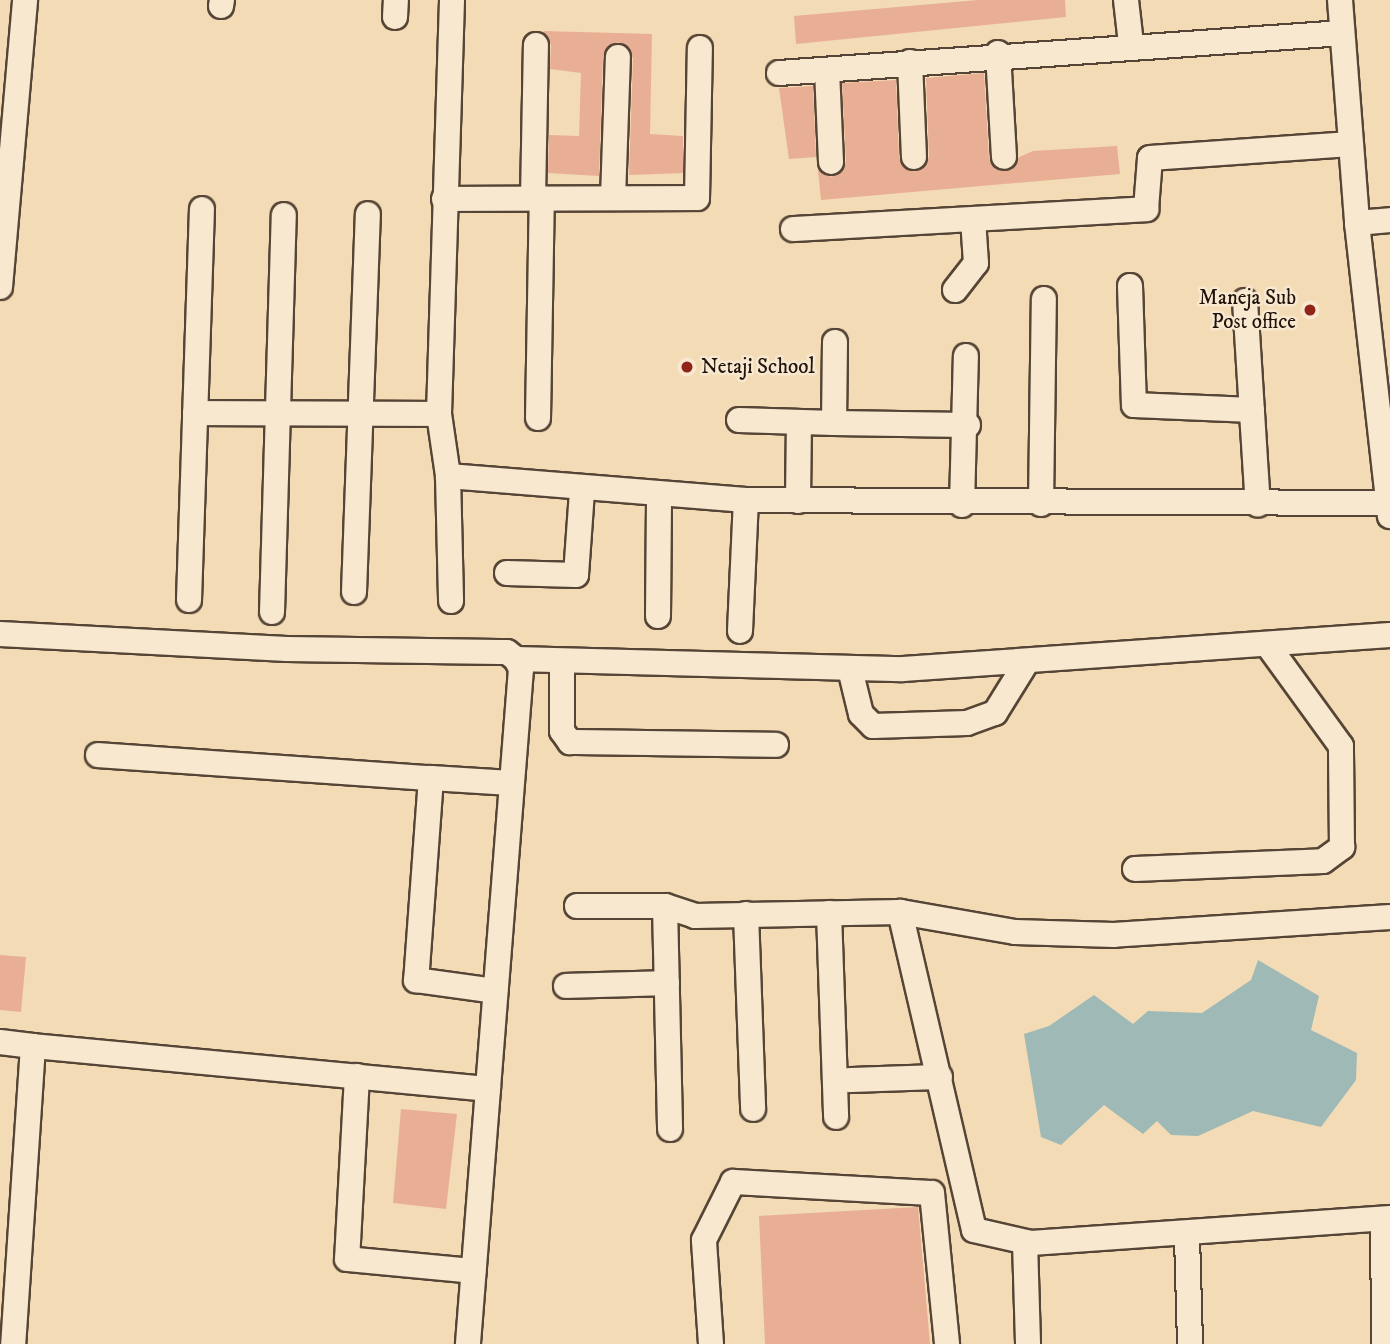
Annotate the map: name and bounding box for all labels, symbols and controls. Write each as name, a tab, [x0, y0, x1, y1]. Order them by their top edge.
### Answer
place label: Maneja Sub Post office	[1199, 285, 1296, 335]
marker: Maneja Sub Post office	[1302, 302, 1318, 318]
place label: Netaji School	[701, 354, 815, 380]
marker: Netaji School	[679, 359, 695, 375]

